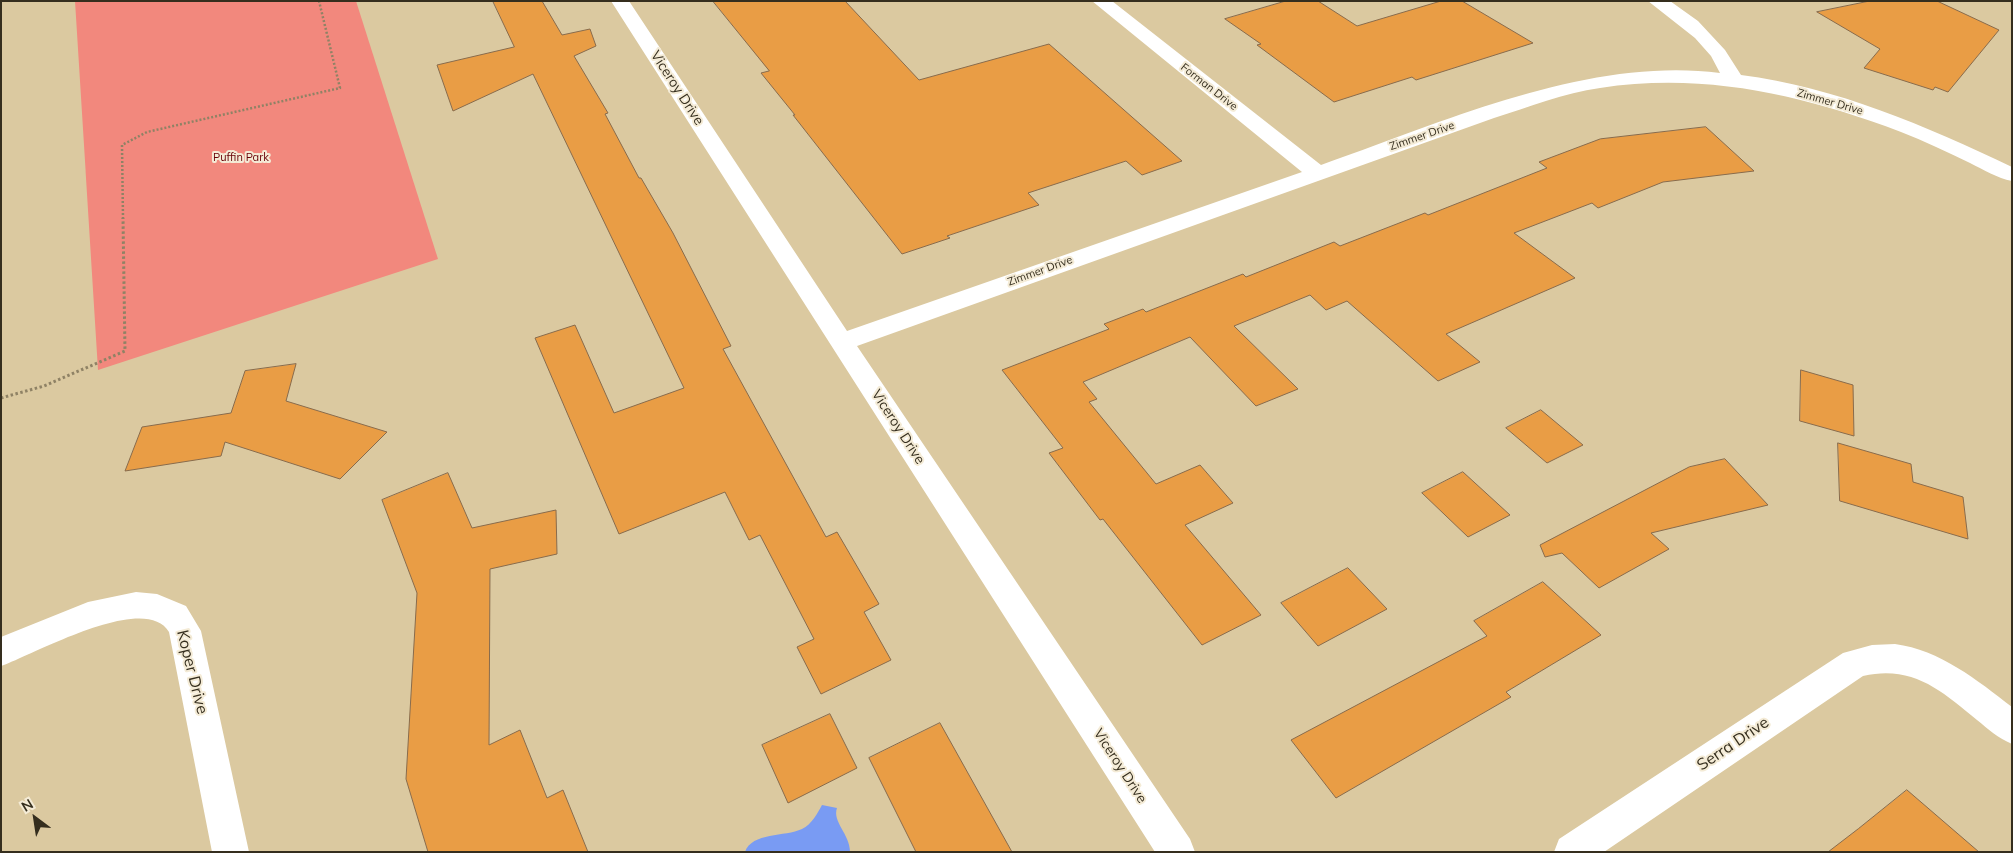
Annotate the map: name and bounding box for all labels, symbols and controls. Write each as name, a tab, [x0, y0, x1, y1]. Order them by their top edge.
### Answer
street label: Viceroy Drive	[647, 48, 707, 128]
street label: Forman Drive	[1178, 61, 1240, 113]
street label: Zimmer Drive	[1796, 86, 1864, 118]
street label: Zimmer Drive	[1388, 119, 1456, 153]
park label: Puffin Park	[213, 151, 269, 165]
street label: Zimmer Drive	[1006, 253, 1074, 289]
street label: Viceroy Drive	[868, 387, 928, 467]
street label: Koper Drive	[172, 628, 212, 716]
street label: Serra Drive	[1693, 713, 1773, 775]
street label: Viceroy Drive	[1090, 726, 1150, 806]
north arrow	[10, 793, 60, 843]
text: N	[18, 795, 36, 816]

